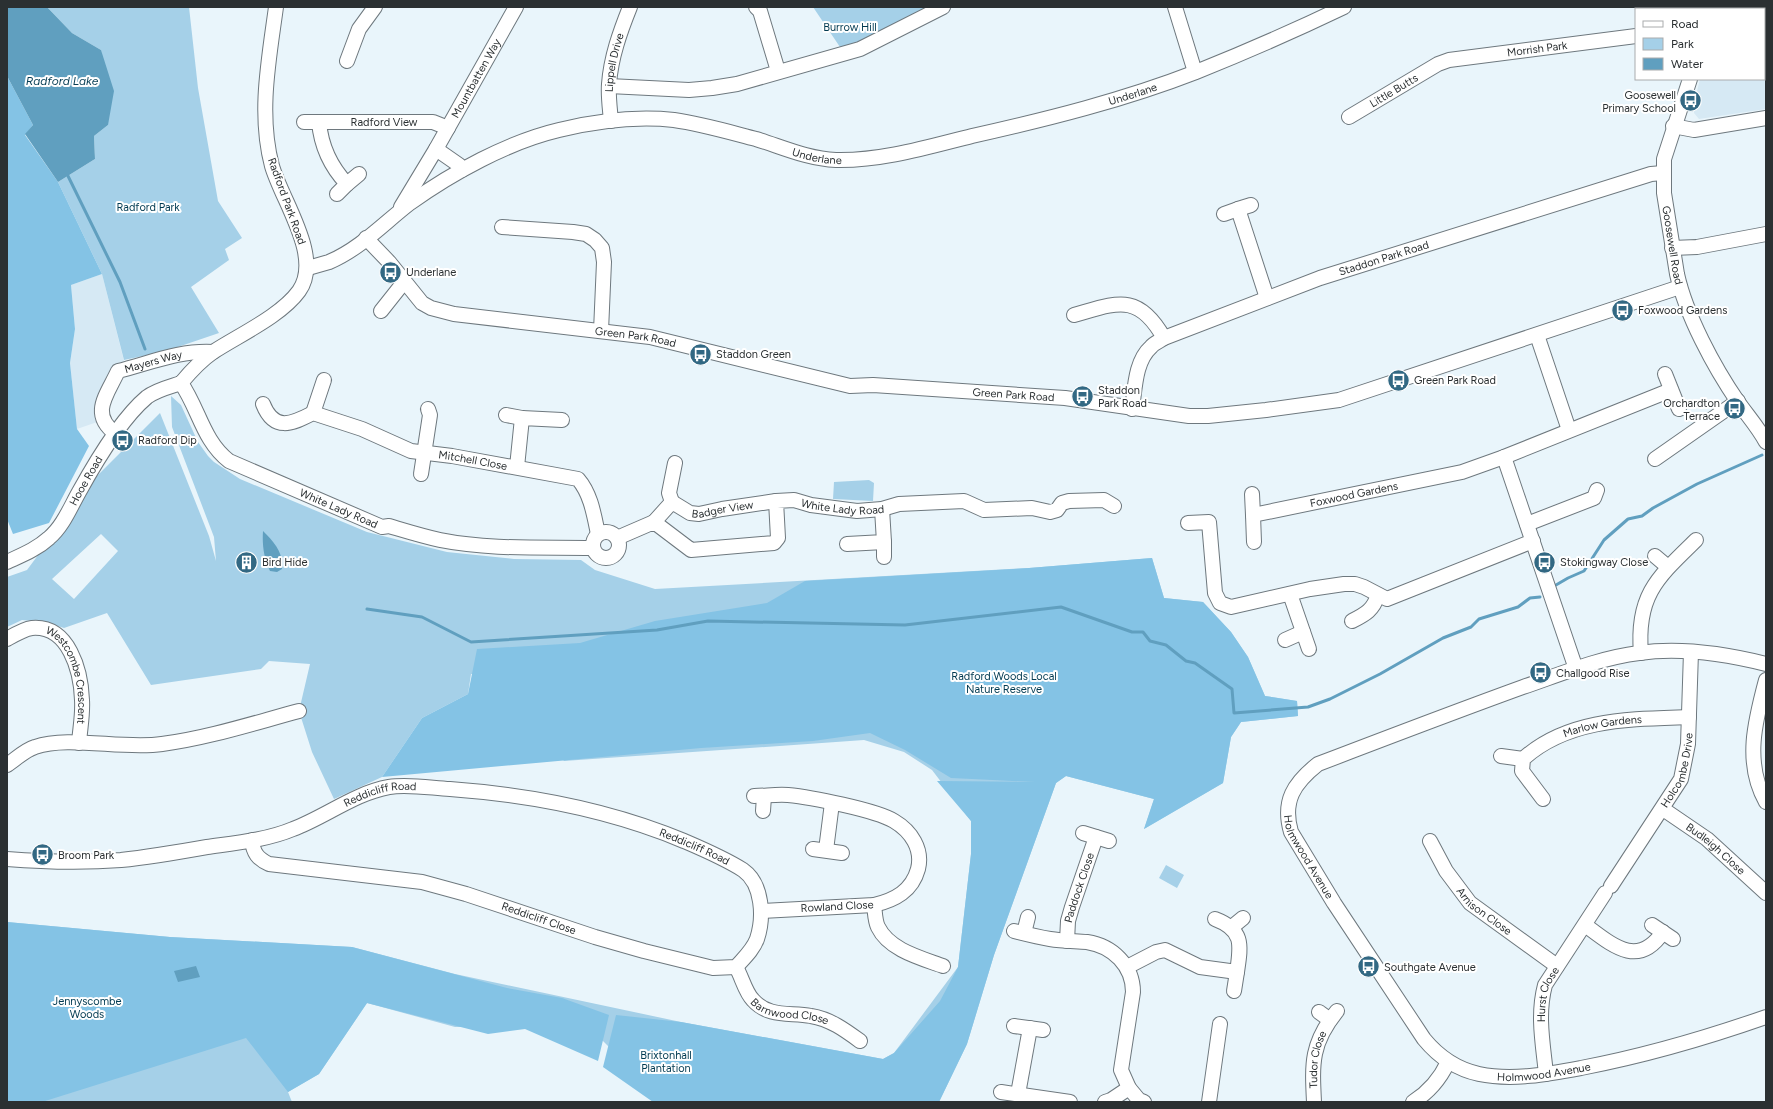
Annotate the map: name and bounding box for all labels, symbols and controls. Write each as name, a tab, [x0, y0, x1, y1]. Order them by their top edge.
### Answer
legend	[1635, 8, 1765, 80]
text: Road	[1671, 17, 1699, 31]
park label: Burrow Hill	[823, 21, 877, 34]
street label: Lippell Drive	[603, 31, 627, 92]
street label: Mountbatten Way	[449, 36, 504, 120]
text: Park	[1671, 37, 1694, 51]
street label: Morrish Park	[1506, 39, 1569, 60]
text: Water	[1671, 57, 1703, 71]
street label: Little Butts	[1367, 71, 1421, 110]
water label: Radford Lake	[26, 74, 99, 88]
street label: Underlane	[1107, 81, 1159, 108]
bus stop icon: Goosewell Primary School	[1678, 88, 1704, 114]
place label: Goosewell Primary School	[1602, 89, 1676, 115]
street label: Radford View	[351, 116, 418, 129]
street label: Underlane	[790, 146, 842, 167]
street label: Radford Park Road	[265, 156, 308, 246]
park label: Radford Park	[116, 201, 180, 214]
street label: Goosewell Road	[1659, 205, 1685, 286]
street label: Staddon Park Road	[1337, 238, 1430, 279]
bus stop icon: Underlane	[377, 259, 403, 285]
place label: Underlane	[406, 266, 456, 279]
bus stop icon: Foxwood Gardens	[1610, 297, 1636, 323]
place label: Foxwood Gardens	[1638, 304, 1727, 317]
street label: Green Park Road	[594, 325, 677, 350]
bus stop icon: Staddon Green	[688, 341, 714, 367]
street label: Mayers Way	[123, 348, 184, 376]
place label: Staddon Green	[716, 348, 791, 361]
bus stop icon: Green Park Road	[1385, 367, 1411, 393]
place label: Green Park Road	[1414, 374, 1496, 387]
bus stop icon: Staddon Park Road	[1070, 383, 1096, 409]
place label: Staddon Park Road	[1098, 384, 1147, 410]
street label: Green Park Road	[972, 386, 1055, 404]
bus stop icon: Orchardton Terrace	[1722, 396, 1748, 422]
place label: Orchardton Terrace	[1663, 397, 1720, 423]
bus stop icon: Radford Dip	[109, 427, 135, 453]
place label: Radford Dip	[138, 434, 197, 447]
street label: Mitchell Close	[438, 448, 508, 473]
street label: Hooe Road	[67, 454, 105, 508]
street label: Foxwood Gardens	[1309, 479, 1399, 510]
street label: White Lady Road	[298, 486, 380, 531]
street label: White Lady Road	[799, 496, 885, 518]
street label: Badger View	[691, 498, 755, 521]
building icon: Bird Hide	[234, 549, 260, 575]
bus stop icon: Stokingway Close	[1532, 549, 1558, 575]
place label: Bird Hide	[262, 556, 307, 569]
place label: Stokingway Close	[1560, 556, 1648, 569]
street label: Westcombe Crescent	[44, 624, 88, 725]
bus stop icon: Challgood Rise	[1527, 660, 1553, 686]
place label: Challgood Rise	[1556, 667, 1629, 680]
park label: Radford Woods Local Nature Reserve	[951, 670, 1057, 696]
street label: Marlow Gardens	[1561, 713, 1642, 740]
street label: Holcombe Drive	[1658, 733, 1695, 810]
street label: Reddicliff Road	[341, 780, 417, 810]
street label: Holmwood Avenue	[1281, 814, 1336, 901]
street label: Budleigh Close	[1683, 821, 1748, 878]
street label: Reddicliff Road	[657, 826, 732, 868]
bus stop icon: Broom Park	[30, 842, 56, 868]
place label: Broom Park	[58, 849, 115, 862]
street label: Paddock Close	[1062, 851, 1097, 924]
street label: Arnison Close	[1454, 885, 1514, 938]
street label: Rowland Close	[800, 898, 874, 915]
street label: Reddicliff Close	[500, 900, 578, 937]
bus stop icon: Southgate Avenue	[1355, 954, 1381, 980]
place label: Southgate Avenue	[1384, 961, 1476, 974]
street label: Hurst Close	[1535, 965, 1562, 1022]
park label: Jennyscombe Woods	[53, 995, 121, 1021]
street label: Barnwood Close	[748, 996, 831, 1028]
street label: Tudor Close	[1307, 1029, 1329, 1089]
park label: Brixtonhall Plantation	[640, 1049, 692, 1075]
street label: Holmwood Avenue	[1497, 1060, 1592, 1084]

